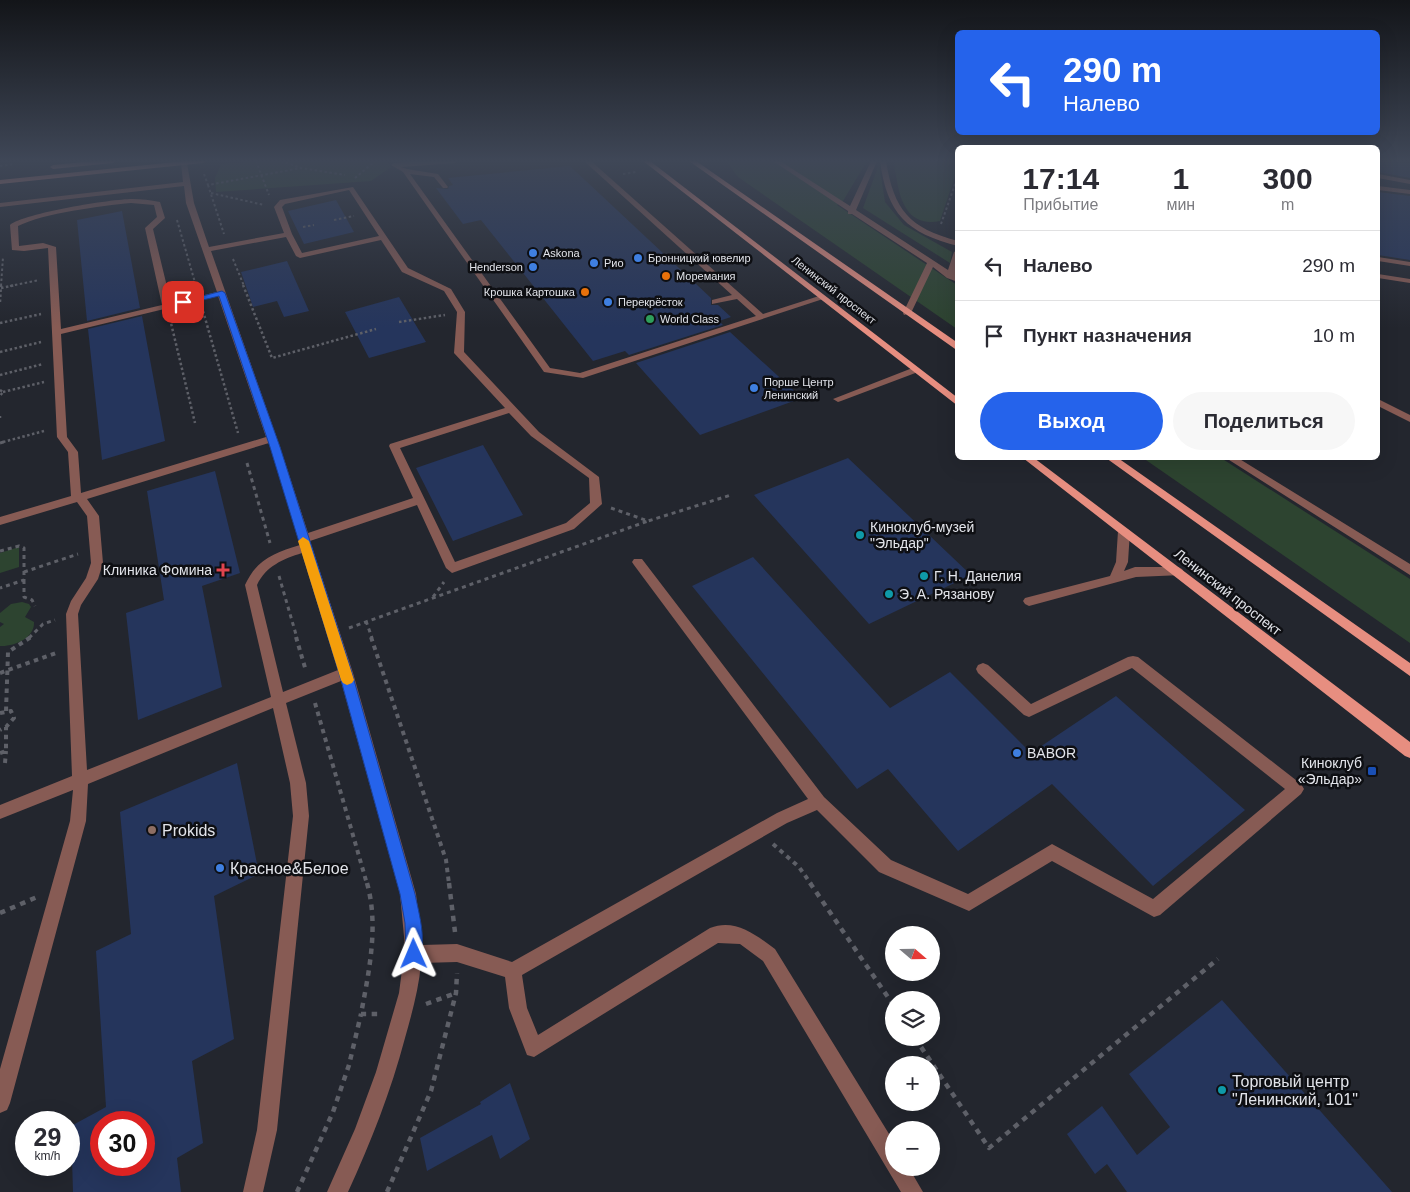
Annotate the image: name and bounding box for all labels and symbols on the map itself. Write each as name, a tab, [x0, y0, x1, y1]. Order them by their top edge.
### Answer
marker: Askona	[527, 247, 539, 259]
place label: Askona	[543, 247, 581, 259]
marker: Бронницкий ювелир	[632, 252, 644, 264]
place label: Бронницкий ювелир	[648, 252, 751, 264]
street label: Ленинский проспект	[790, 254, 878, 326]
marker: Рио	[588, 257, 600, 269]
place label: Рио	[604, 257, 624, 269]
place label: Henderson	[469, 261, 523, 273]
marker: Henderson	[527, 261, 539, 273]
marker: Моремания	[660, 270, 672, 282]
place label: Моремания	[676, 270, 736, 282]
pin	[162, 281, 204, 323]
place label: Крошка Картошка	[484, 286, 576, 298]
marker: Крошка Картошка	[579, 286, 591, 298]
marker: Перекрёсток	[602, 296, 614, 308]
place label: Перекрёсток	[618, 296, 683, 308]
marker: World Class	[644, 313, 656, 325]
place label: World Class	[660, 313, 720, 325]
place label: Порше Центр Ленинский	[764, 376, 834, 401]
marker: Порше Центр Ленинский	[748, 382, 760, 394]
place label: Киноклуб-музей "Эльдар"	[870, 519, 974, 551]
marker: Киноклуб-музей "Эльдар"	[854, 529, 866, 541]
street label: Ленинский проспект	[1171, 545, 1285, 639]
place label: Клиника Фомина	[103, 562, 212, 578]
marker: Клиника Фомина	[216, 563, 230, 577]
place label: Г. Н. Данелия	[934, 568, 1021, 584]
marker: Г. Н. Данелия	[918, 570, 930, 582]
place label: Э. А. Рязанову	[899, 586, 994, 602]
marker: Э. А. Рязанову	[883, 588, 895, 600]
place label: BABOR	[1027, 745, 1076, 761]
marker: BABOR	[1011, 747, 1023, 759]
place label: Киноклуб «Эльдар»	[1298, 755, 1362, 787]
marker: Киноклуб «Эльдар»	[1366, 765, 1378, 777]
place label: Prokids	[162, 822, 215, 839]
marker: Prokids	[146, 824, 158, 836]
place label: Красное&Белое	[230, 860, 349, 877]
marker: Красное&Белое	[214, 862, 226, 874]
north arrow	[885, 926, 940, 981]
position arrow	[387, 927, 439, 979]
place label: Торговый центр "Ленинский, 101"	[1232, 1073, 1358, 1108]
marker: Торговый центр "Ленинский, 101"	[1216, 1084, 1228, 1096]
speed limit sign: 30	[90, 1111, 155, 1176]

